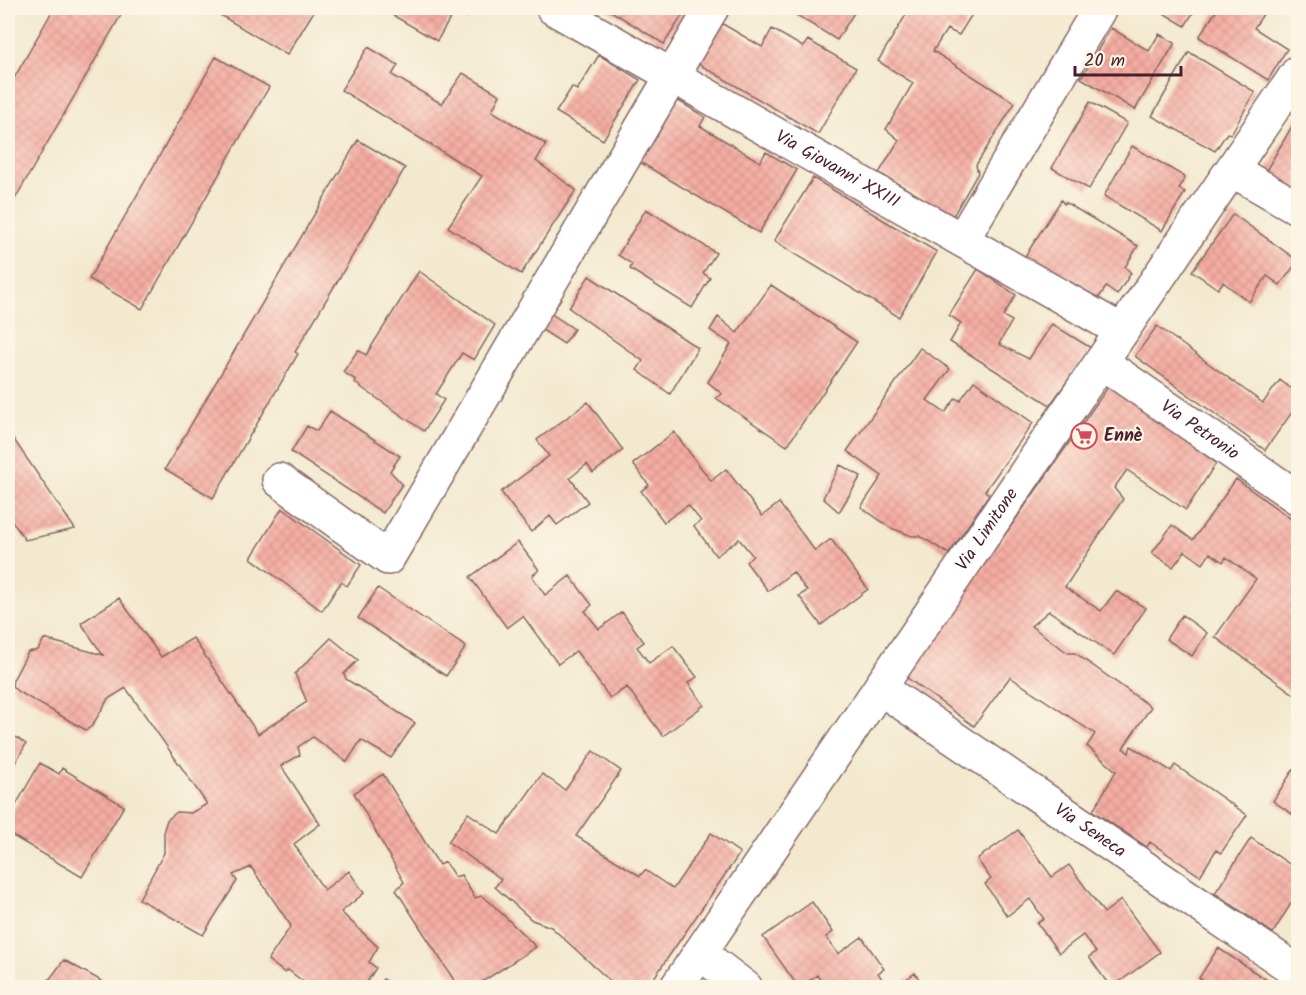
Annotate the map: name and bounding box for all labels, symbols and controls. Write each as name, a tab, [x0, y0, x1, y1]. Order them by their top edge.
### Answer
scale bar	[1075, 39, 1182, 77]
text: 20 m	[1084, 47, 1125, 76]
street label: Via Giovanni XXIII	[770, 122, 905, 216]
street label: Via Petronio	[1154, 393, 1245, 468]
supermarket icon: Ennè	[1069, 421, 1099, 451]
place label: Ennè	[1104, 422, 1143, 451]
street label: Via Limitone	[948, 482, 1026, 577]
street label: Via Seneca	[1048, 796, 1132, 866]

